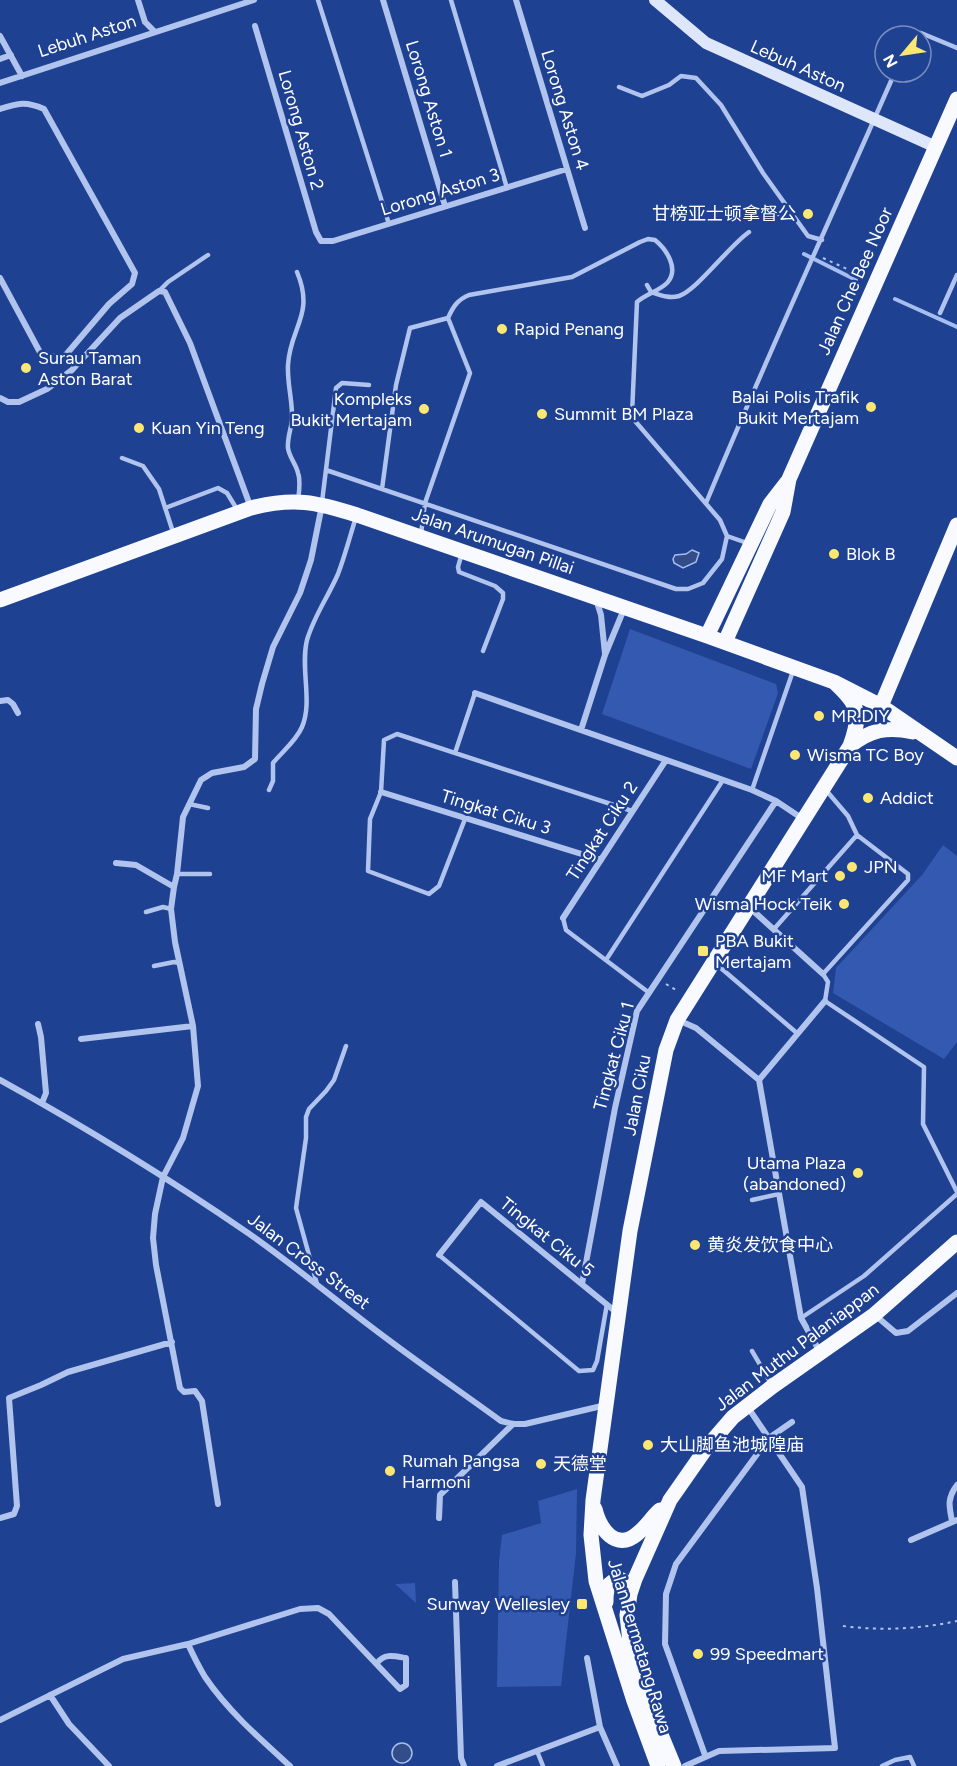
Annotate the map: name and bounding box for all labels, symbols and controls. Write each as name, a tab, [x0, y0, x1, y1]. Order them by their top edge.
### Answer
street label: Lebuh Aston	[35, 10, 139, 62]
north arrow	[873, 24, 933, 84]
street label: Lebuh Aston	[747, 35, 849, 97]
street label: Lorong Aston 1	[401, 38, 457, 160]
street label: Lorong Aston 4	[536, 47, 594, 173]
text: N	[879, 51, 902, 71]
street label: Lorong Aston 2	[273, 68, 329, 192]
street label: Lorong Aston 3	[378, 163, 502, 221]
place label: 甘榜亚士顿拿督公	[652, 203, 796, 225]
street label: Jalan Che Bee Noor	[813, 204, 897, 358]
marker: 甘榜亚士顿拿督公	[801, 207, 815, 221]
place label: Rapid Penang	[514, 318, 624, 340]
marker: Rapid Penang	[495, 322, 509, 336]
place label: Surau Taman Aston Barat	[38, 347, 141, 390]
marker: Surau Taman Aston Barat	[19, 361, 33, 375]
place label: Balai Polis Trafik Bukit Mertajam	[732, 386, 859, 429]
place label: Kompleks Bukit Mertajam	[290, 388, 412, 431]
marker: Balai Polis Trafik Bukit Mertajam	[864, 400, 878, 414]
marker: Kompleks Bukit Mertajam	[417, 402, 431, 416]
place label: Summit BM Plaza	[554, 403, 693, 425]
marker: Summit BM Plaza	[535, 407, 549, 421]
place label: Kuan Yin Teng	[151, 417, 264, 439]
marker: Kuan Yin Teng	[132, 421, 146, 435]
street label: Jalan Arumugan Pillai	[409, 503, 577, 579]
place label: Blok B	[846, 543, 896, 565]
marker: Blok B	[827, 547, 841, 561]
place label: MR.DIY	[831, 705, 890, 727]
marker: MR.DIY	[812, 709, 826, 723]
place label: Wisma TC Boy	[807, 744, 924, 766]
marker: Wisma TC Boy	[788, 748, 802, 762]
street label: Tingkat Ciku 2	[562, 777, 642, 885]
street label: Tingkat Ciku 3	[438, 785, 554, 839]
place label: Addict	[880, 787, 934, 809]
marker: Addict	[861, 791, 875, 805]
place label: JPN	[864, 856, 898, 878]
marker: JPN	[845, 860, 859, 874]
place label: MF Mart	[761, 865, 828, 887]
marker: MF Mart	[833, 869, 847, 883]
place label: Wisma Hock Teik	[695, 893, 832, 915]
marker: Wisma Hock Teik	[837, 897, 851, 911]
place label: PBA Bukit Mertajam	[715, 930, 794, 973]
marker: PBA Bukit Mertajam	[696, 944, 710, 958]
street label: Tingkat Ciku 1	[589, 999, 639, 1113]
street label: Jalan Ciku	[618, 1053, 656, 1137]
place label: Utama Plaza (abandoned)	[743, 1152, 846, 1195]
marker: Utama Plaza (abandoned)	[851, 1166, 865, 1180]
street label: Tingkat Ciku 5	[496, 1192, 598, 1282]
street label: Jalan Cross Street	[244, 1208, 375, 1314]
place label: 黄炎发饮食中心	[707, 1234, 833, 1256]
marker: 黄炎发饮食中心	[688, 1238, 702, 1252]
street label: Jalan Muthu Palaniappan	[711, 1278, 883, 1416]
place label: 大山脚鱼池城隍庙	[660, 1434, 804, 1456]
marker: 大山脚鱼池城隍庙	[641, 1438, 655, 1452]
place label: Rumah Pangsa Harmoni	[402, 1450, 520, 1493]
place label: 天德堂	[553, 1453, 607, 1475]
marker: 天德堂	[534, 1457, 548, 1471]
marker: Rumah Pangsa Harmoni	[383, 1464, 397, 1478]
street label: Jalan Permatang Rawa	[603, 1556, 677, 1736]
place label: Sunway Wellesley	[427, 1593, 571, 1615]
marker: Sunway Wellesley	[575, 1597, 589, 1611]
place label: 99 Speedmart	[710, 1643, 824, 1665]
marker: 99 Speedmart	[691, 1647, 705, 1661]

